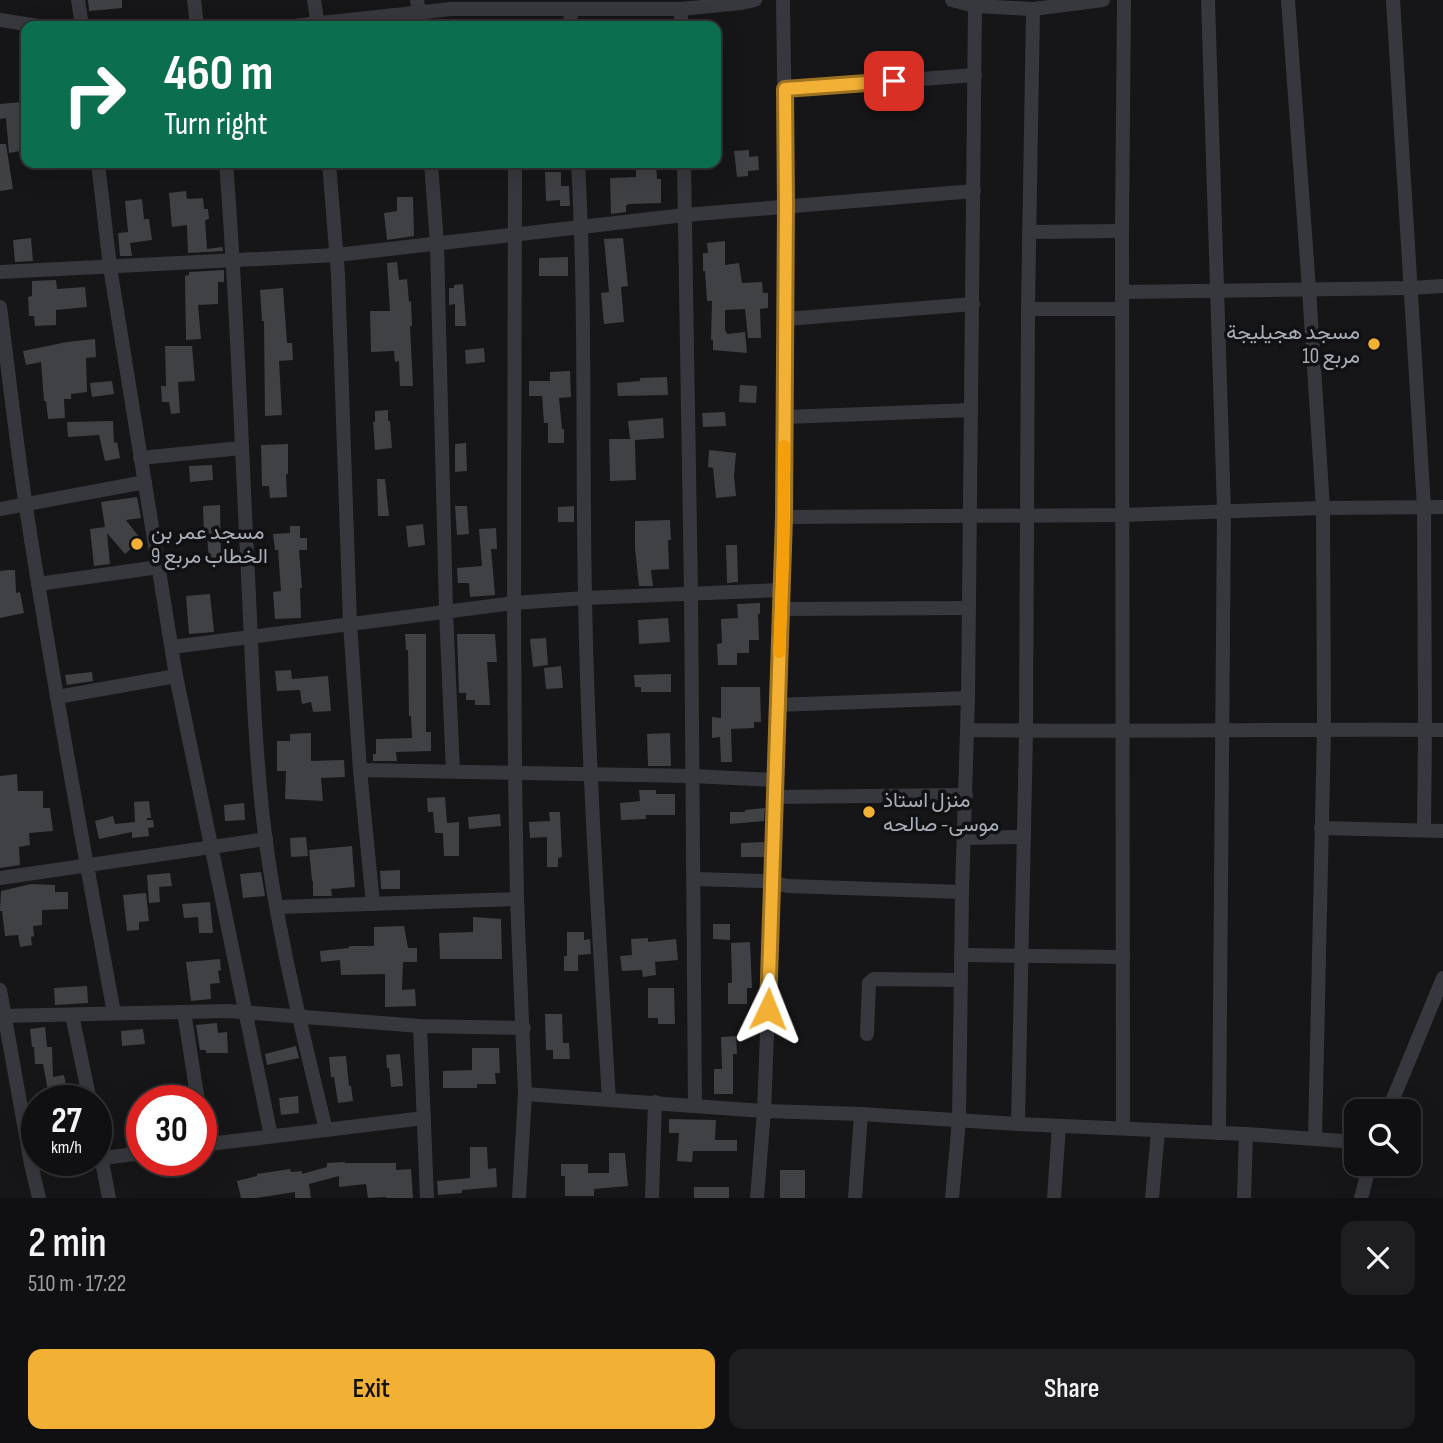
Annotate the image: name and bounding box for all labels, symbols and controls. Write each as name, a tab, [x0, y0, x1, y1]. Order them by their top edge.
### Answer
text: 460 m	[164, 45, 273, 104]
icon: right	[49, 49, 140, 140]
pin	[864, 51, 924, 111]
icon: arrive	[875, 62, 913, 100]
text: Turn right	[164, 105, 268, 144]
place label: مسجد هجيليجة مربع 10	[1226, 320, 1360, 370]
marker: مسجد هجيليجة مربع 10	[1366, 336, 1382, 352]
place label: مسجد عمر بن الخطاب مربع 9	[151, 520, 268, 570]
marker: مسجد عمر بن الخطاب مربع 9	[129, 536, 145, 552]
place label: منزل استاذ موسى- صالحه	[883, 788, 999, 837]
marker: منزل استاذ موسى- صالحه	[861, 804, 877, 820]
position arrow	[731, 972, 805, 1046]
speed limit sign: 30	[126, 1085, 217, 1176]
map controls	[1344, 1099, 1421, 1176]
button: search	[1344, 1099, 1421, 1176]
text: 27	[51, 1100, 82, 1143]
text: km/h	[51, 1137, 82, 1158]
text: 2 min	[28, 1218, 107, 1269]
button: close	[1341, 1221, 1415, 1295]
text: 510 m · 17:22	[28, 1270, 126, 1298]
button: Exit	[28, 1349, 715, 1429]
button: Share	[729, 1349, 1415, 1429]

